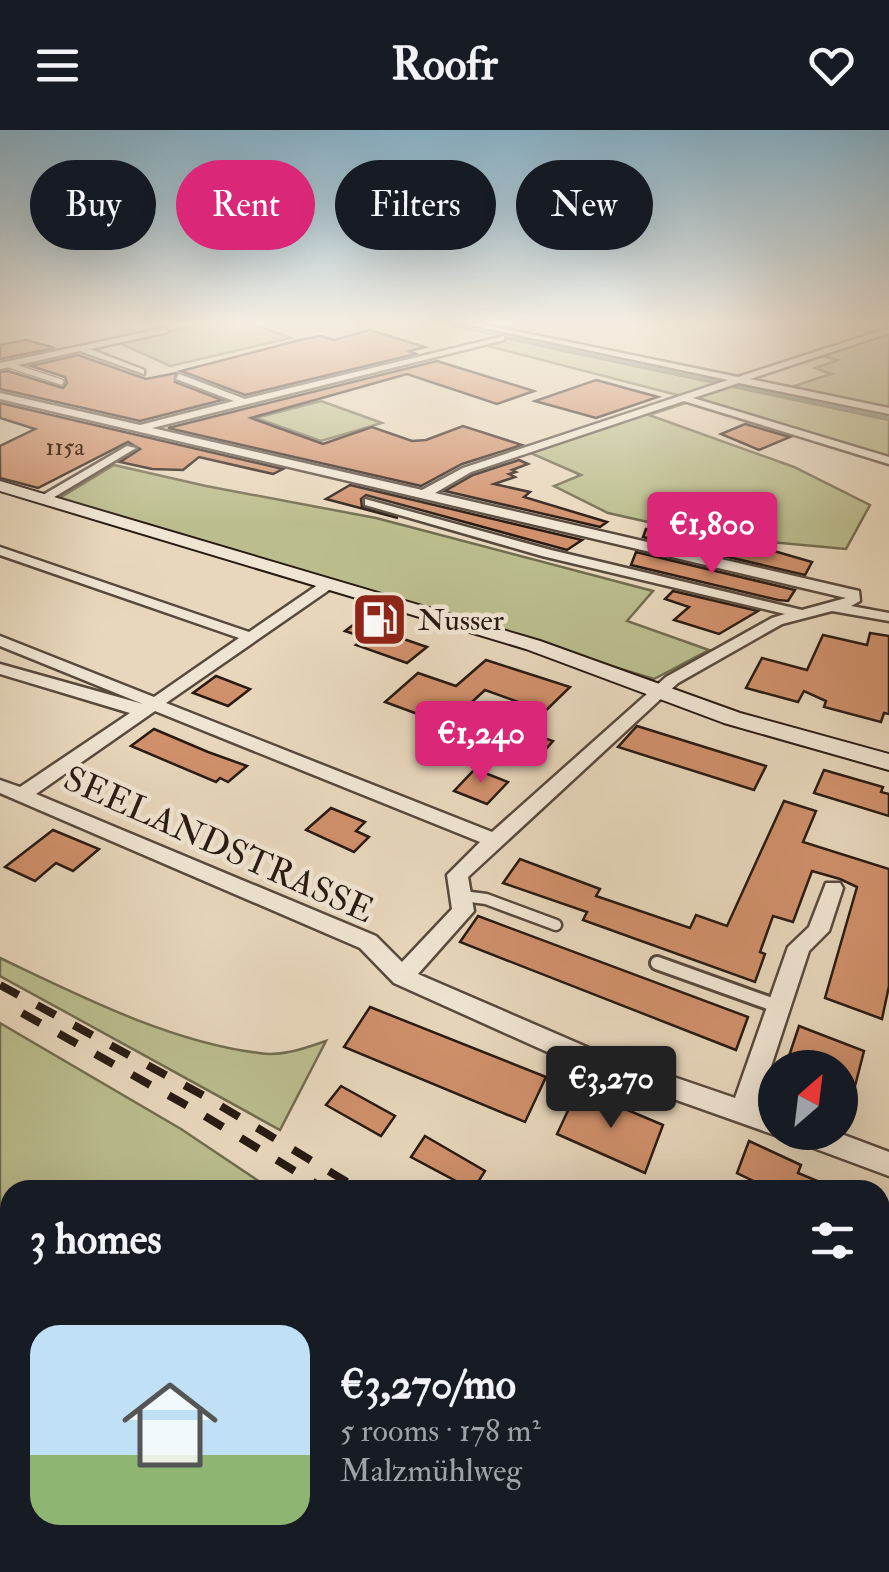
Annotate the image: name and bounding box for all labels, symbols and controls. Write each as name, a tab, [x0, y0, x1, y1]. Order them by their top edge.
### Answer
text: Roofr	[391, 37, 498, 93]
icon: menu	[30, 38, 85, 93]
icon: heart	[804, 38, 859, 93]
chip: Buy	[30, 160, 156, 250]
chip: Rent	[176, 160, 315, 250]
chip: Filters	[335, 160, 496, 250]
chip: New	[516, 160, 653, 250]
house number: 115a	[45, 432, 85, 463]
pin: €1,800	[631, 492, 793, 577]
text: €1,800	[669, 504, 755, 544]
fuel station icon: Nusser	[349, 590, 409, 650]
place label: Nusser	[418, 602, 504, 639]
pin: €1,240	[400, 701, 562, 786]
text: €1,240	[437, 713, 525, 753]
street label: SEELANDSTRASSE	[57, 757, 381, 933]
pin: €3,270	[530, 1046, 692, 1131]
north arrow	[758, 1050, 858, 1150]
map controls	[758, 1050, 858, 1150]
text: €3,270	[568, 1058, 654, 1098]
icon: filters	[805, 1213, 860, 1268]
text: 3 homes	[30, 1214, 162, 1266]
text: €3,270/mo	[340, 1359, 516, 1411]
icon: home	[110, 1365, 230, 1485]
text: 5 rooms · 178 m²	[340, 1411, 541, 1451]
text: Malzmühlweg	[340, 1451, 522, 1491]

